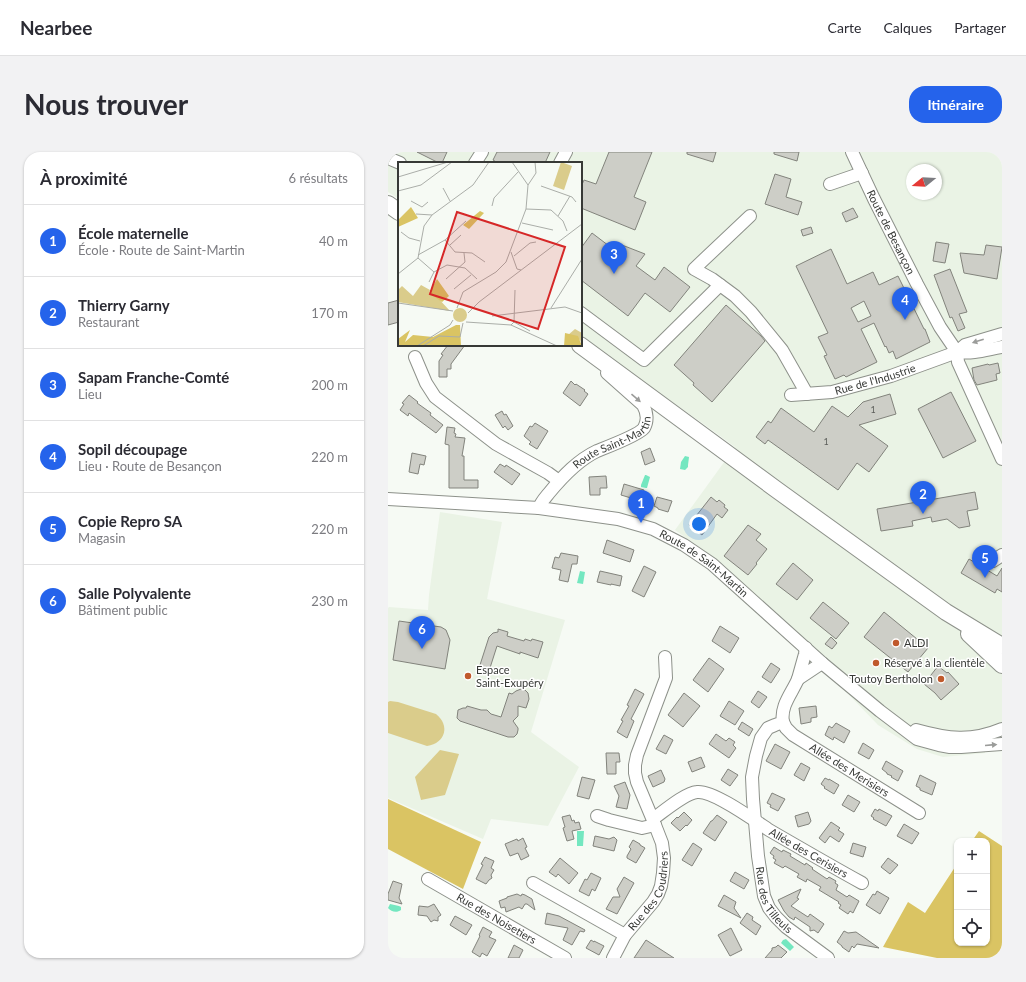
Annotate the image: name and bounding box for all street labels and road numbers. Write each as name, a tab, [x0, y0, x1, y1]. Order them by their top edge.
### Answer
street label: Route de Besançon	[865, 187, 918, 276]
street label: Rue de l'Industrie	[833, 361, 917, 397]
street label: Route Saint-Martin	[570, 416, 653, 471]
street label: Route de Saint-Martin	[657, 527, 751, 599]
street label: Allée des Merisiers	[808, 740, 892, 799]
street label: Allée des Cerisiers	[767, 825, 851, 880]
street label: Rue des Coudriers	[625, 850, 670, 933]
street label: Rue des Tilleuls	[754, 866, 795, 936]
street label: Rue des Noisetiers	[454, 890, 539, 946]

